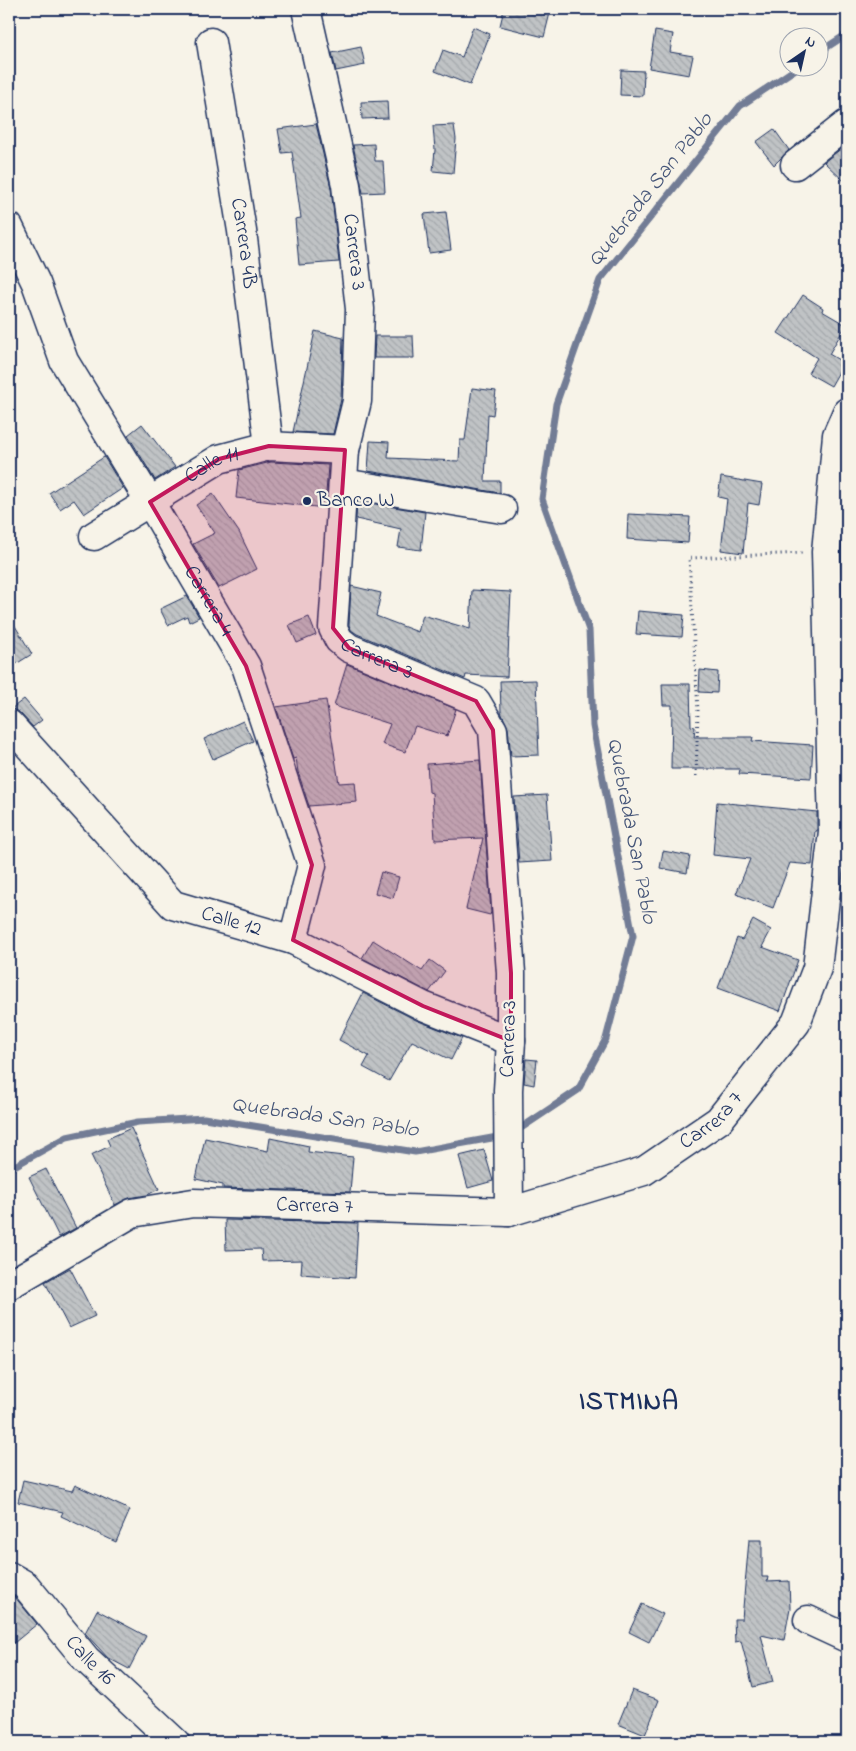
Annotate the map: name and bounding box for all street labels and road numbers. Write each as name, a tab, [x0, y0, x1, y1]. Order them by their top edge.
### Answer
street label: Carrera 4B	[222, 196, 264, 291]
street label: Carrera 3	[334, 212, 373, 292]
street label: Calle 11	[179, 439, 243, 492]
street label: Carrera 4	[176, 560, 241, 642]
street label: Carrera 3	[333, 631, 418, 688]
street label: Calle 12	[197, 899, 265, 945]
street label: Carrera 3	[493, 1000, 525, 1078]
street label: Carrera 7	[674, 1085, 751, 1158]
street label: Carrera 7	[276, 1190, 354, 1223]
street label: Calle 16	[58, 1629, 121, 1693]

